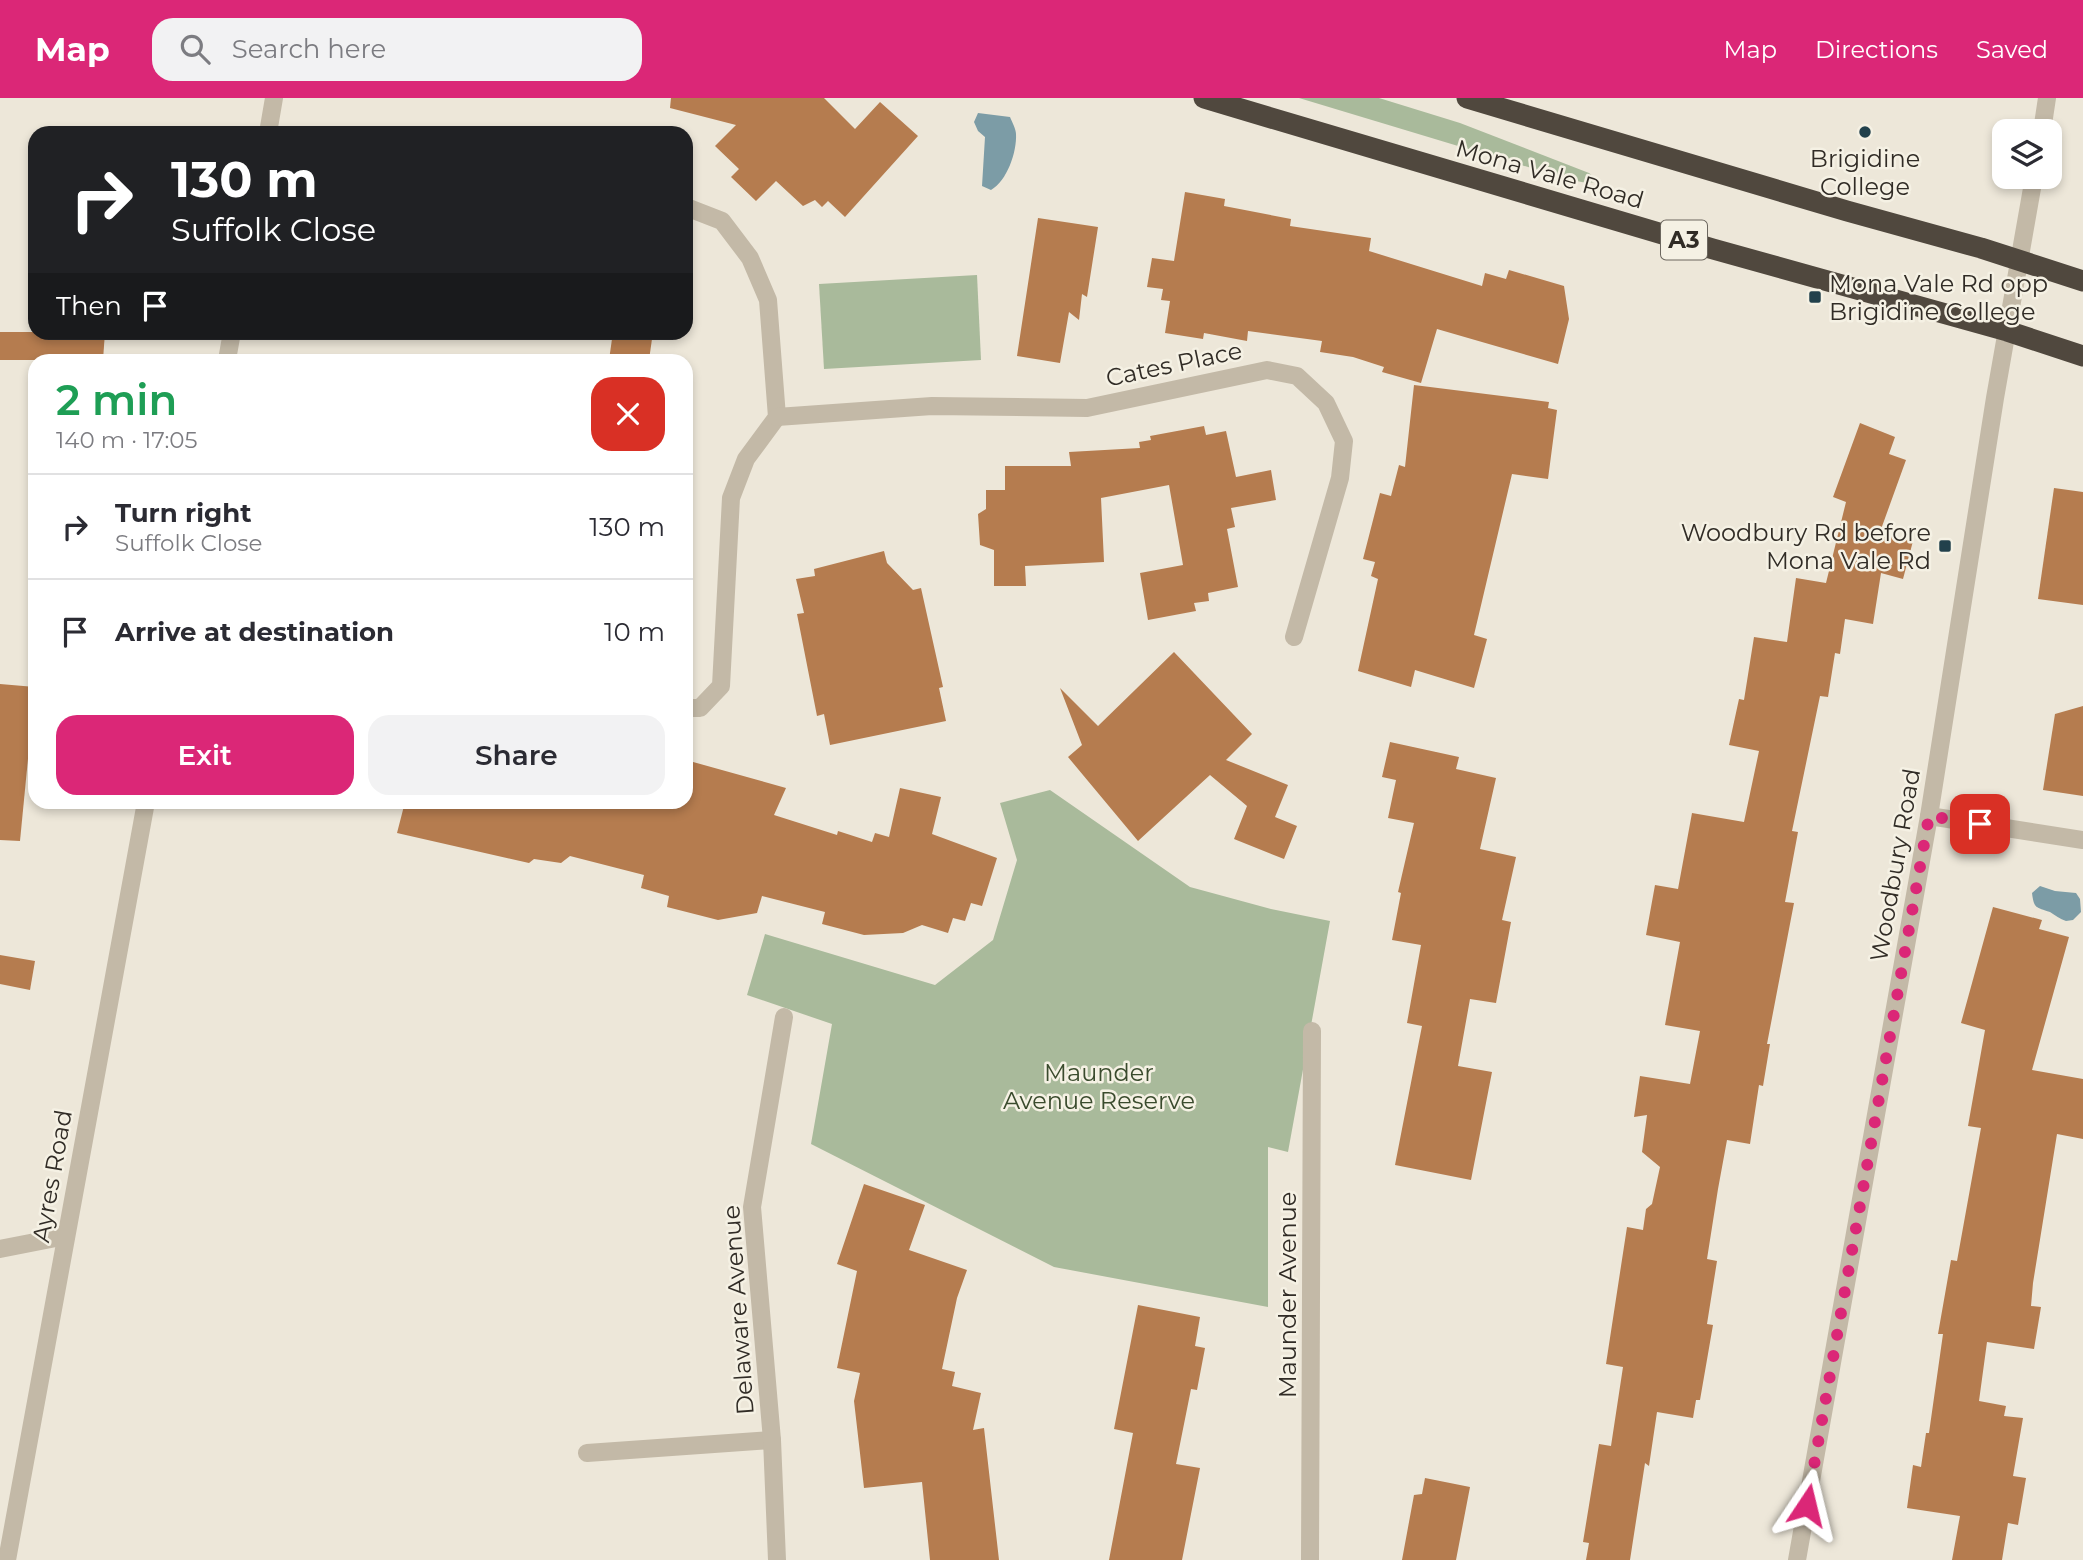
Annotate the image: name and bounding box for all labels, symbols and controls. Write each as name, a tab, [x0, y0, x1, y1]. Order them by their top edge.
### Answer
search box	[152, 18, 642, 81]
text: Map	[35, 29, 110, 69]
icon: search	[176, 30, 214, 68]
text: Search here	[232, 33, 386, 65]
text: Map	[1724, 35, 1777, 64]
text: Directions	[1815, 35, 1938, 64]
text: Saved	[1976, 35, 2048, 64]
map controls	[1992, 119, 2062, 189]
button: layers	[1992, 119, 2062, 189]
marker: Brigidine College	[1857, 124, 1873, 140]
street label: Mona Vale Road	[1453, 133, 1647, 215]
place label: Brigidine College	[1810, 144, 1920, 201]
text: 130 m	[171, 150, 318, 209]
icon: right	[56, 154, 147, 245]
text: Suffolk Close	[171, 210, 376, 249]
road number: A3	[1661, 220, 1707, 260]
place label: Mona Vale Rd opp Brigidine College	[1829, 269, 2048, 326]
icon: arrive	[136, 287, 174, 325]
marker: Mona Vale Rd opp Brigidine College	[1807, 289, 1823, 305]
text: Then	[56, 290, 122, 322]
street label: Cates Place	[1103, 335, 1245, 393]
text: 2 min	[56, 374, 177, 426]
button: close	[591, 377, 665, 451]
text: 140 m · 17:05	[56, 426, 198, 454]
text: Turn right	[115, 497, 251, 529]
icon: right	[56, 508, 94, 546]
text: 130 m	[589, 511, 665, 543]
place label: Woodbury Rd before Mona Vale Rd	[1681, 518, 1931, 575]
text: Suffolk Close	[115, 529, 262, 557]
marker: Woodbury Rd before Mona Vale Rd	[1937, 538, 1953, 554]
icon: arrive	[56, 613, 94, 651]
text: Arrive at destination	[115, 616, 394, 648]
text: 10 m	[604, 616, 665, 648]
button: Exit	[56, 715, 354, 795]
button: Share	[368, 715, 665, 795]
street label: Woodbury Road	[1864, 766, 1926, 964]
pin	[1950, 794, 2010, 854]
icon: arrive	[1961, 805, 1999, 843]
park label: Maunder Avenue Reserve	[1003, 1058, 1195, 1115]
street label: Ayres Road	[26, 1107, 78, 1245]
street label: Maunder Avenue	[1273, 1192, 1302, 1398]
street label: Delaware Avenue	[716, 1204, 760, 1416]
position arrow	[1770, 1468, 1844, 1542]

